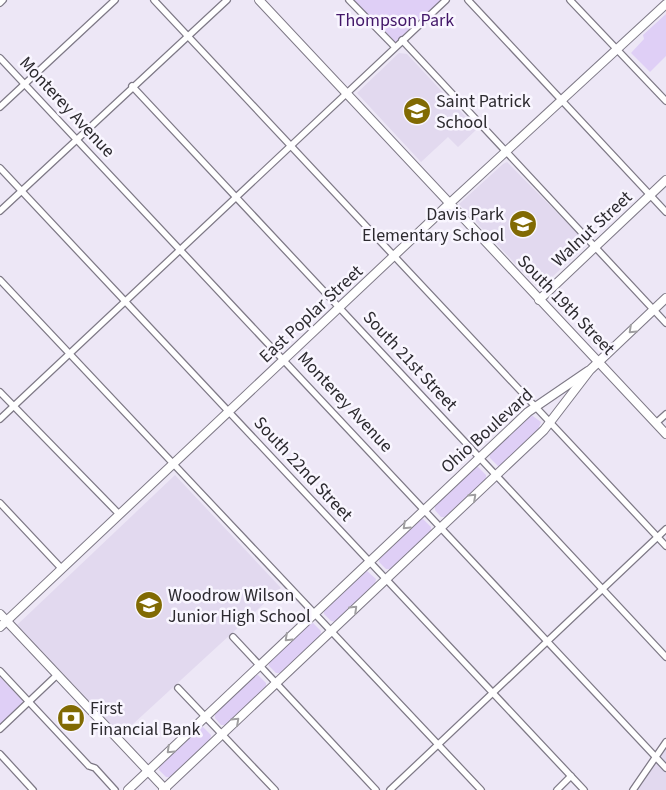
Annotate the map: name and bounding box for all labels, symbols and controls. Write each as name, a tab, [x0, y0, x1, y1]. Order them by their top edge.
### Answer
park label: Thompson Park	[336, 8, 454, 33]
street label: Monterey Avenue	[14, 51, 121, 163]
place label: Saint Patrick School	[436, 89, 531, 135]
school or university icon: Saint Patrick School	[402, 96, 432, 126]
street label: Walnut Street	[546, 185, 638, 273]
place label: Davis Park Elementary School	[362, 202, 504, 248]
school or university icon: Davis Park Elementary School	[508, 209, 538, 239]
street label: South 19th Street	[511, 249, 621, 361]
street label: East Poplar Street	[254, 259, 368, 369]
street label: South 21st Street	[357, 305, 463, 417]
one-way arrow	[629, 324, 638, 333]
street label: Monterey Avenue	[292, 346, 399, 458]
street label: Ohio Boulevard	[435, 383, 539, 479]
street label: South 22nd Street	[248, 411, 358, 527]
one-way arrow	[467, 494, 476, 503]
one-way arrow	[403, 520, 412, 529]
place label: Woodrow Wilson Junior High School	[168, 583, 311, 629]
school or university icon: Woodrow Wilson Junior High School	[134, 590, 164, 620]
one-way arrow	[349, 606, 358, 615]
one-way arrow	[285, 632, 294, 641]
place label: First Financial Bank	[90, 696, 200, 742]
bank icon: First Financial Bank	[56, 703, 86, 733]
one-way arrow	[231, 718, 240, 727]
one-way arrow	[167, 744, 176, 753]

